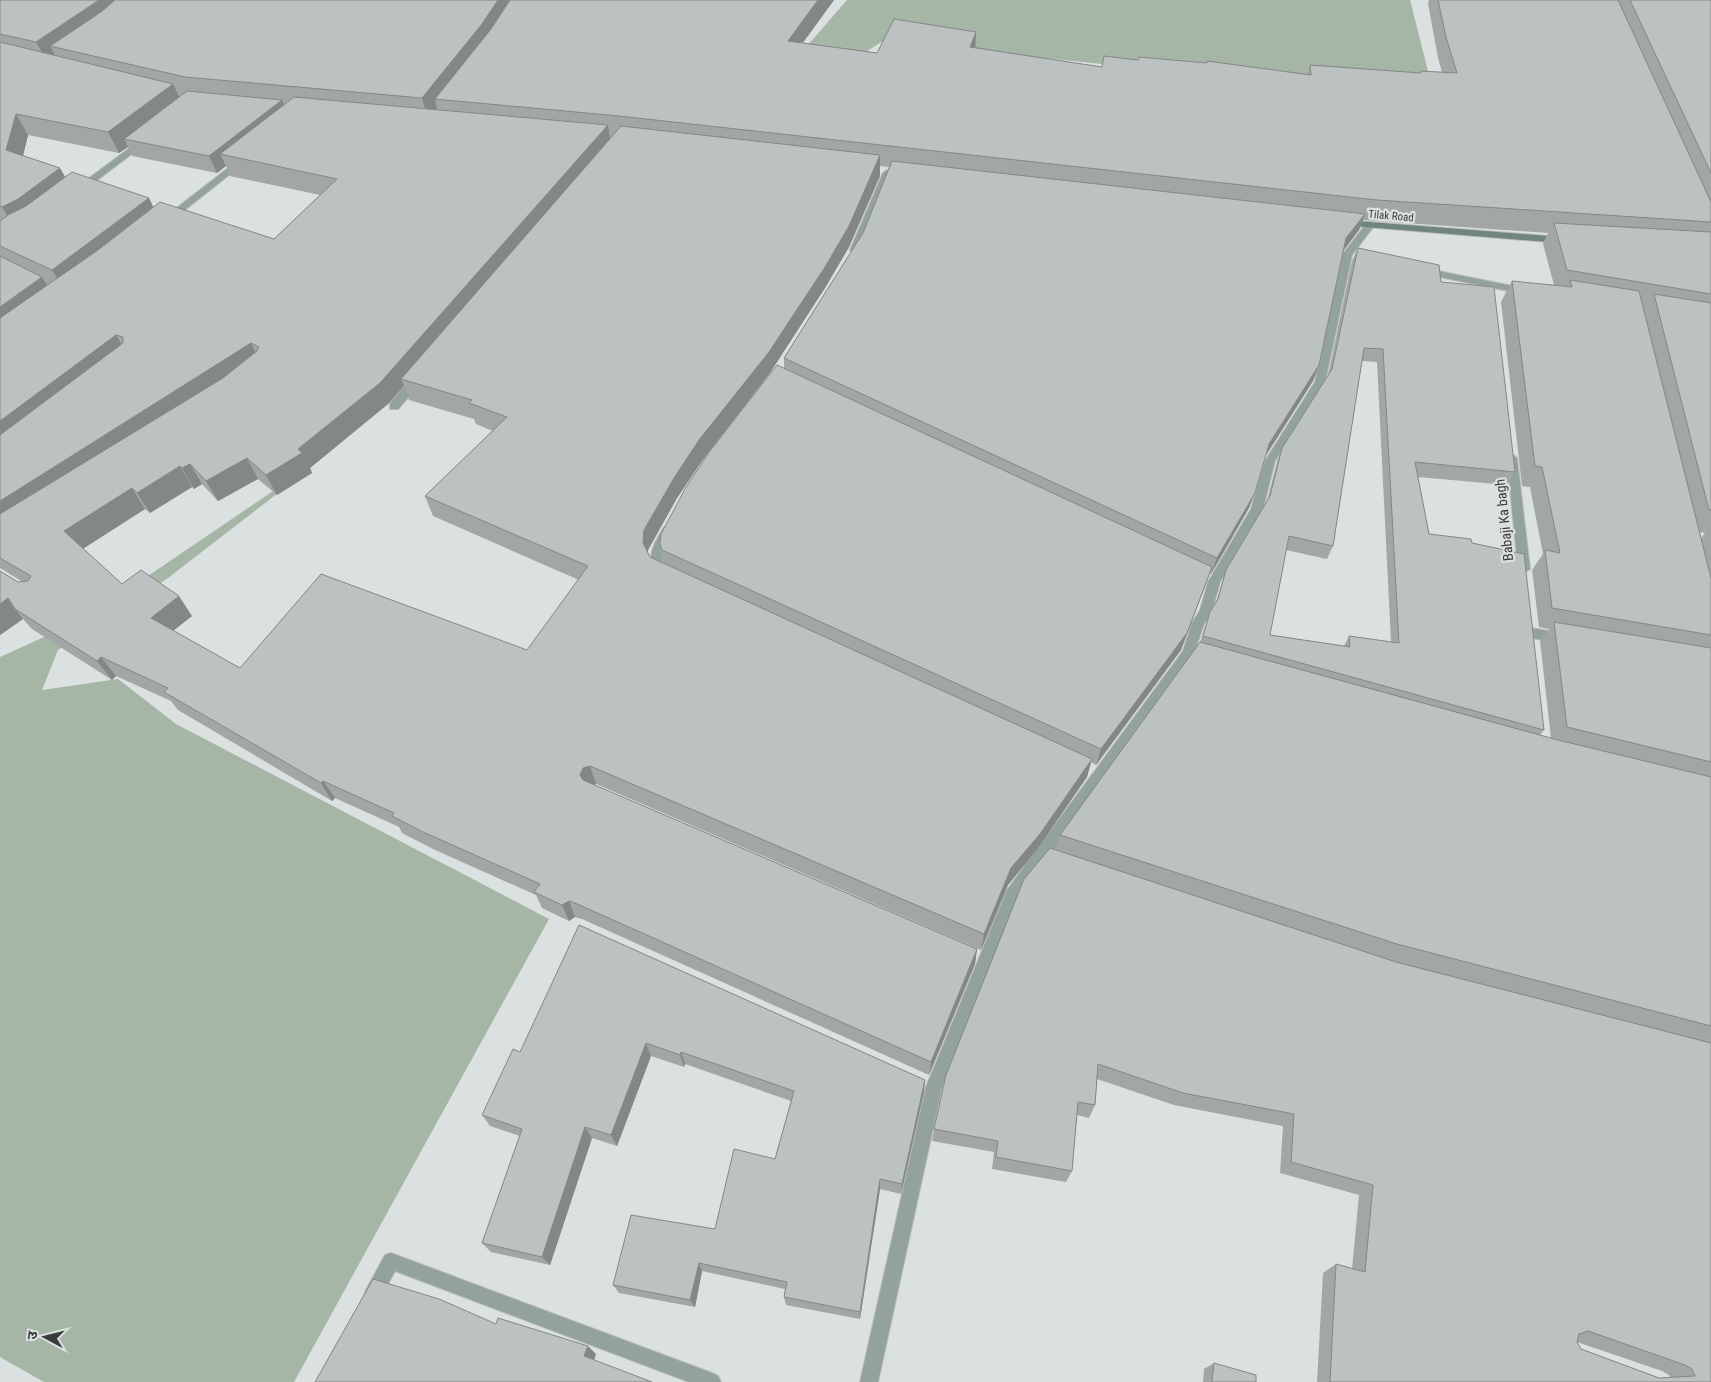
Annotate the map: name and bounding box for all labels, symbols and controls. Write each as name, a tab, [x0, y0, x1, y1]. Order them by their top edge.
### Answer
street label: Tilak Road	[1368, 208, 1414, 224]
street label: Babaji Ka bagh	[1492, 478, 1516, 562]
north arrow	[20, 1312, 70, 1362]
text: उ	[24, 1330, 41, 1340]

